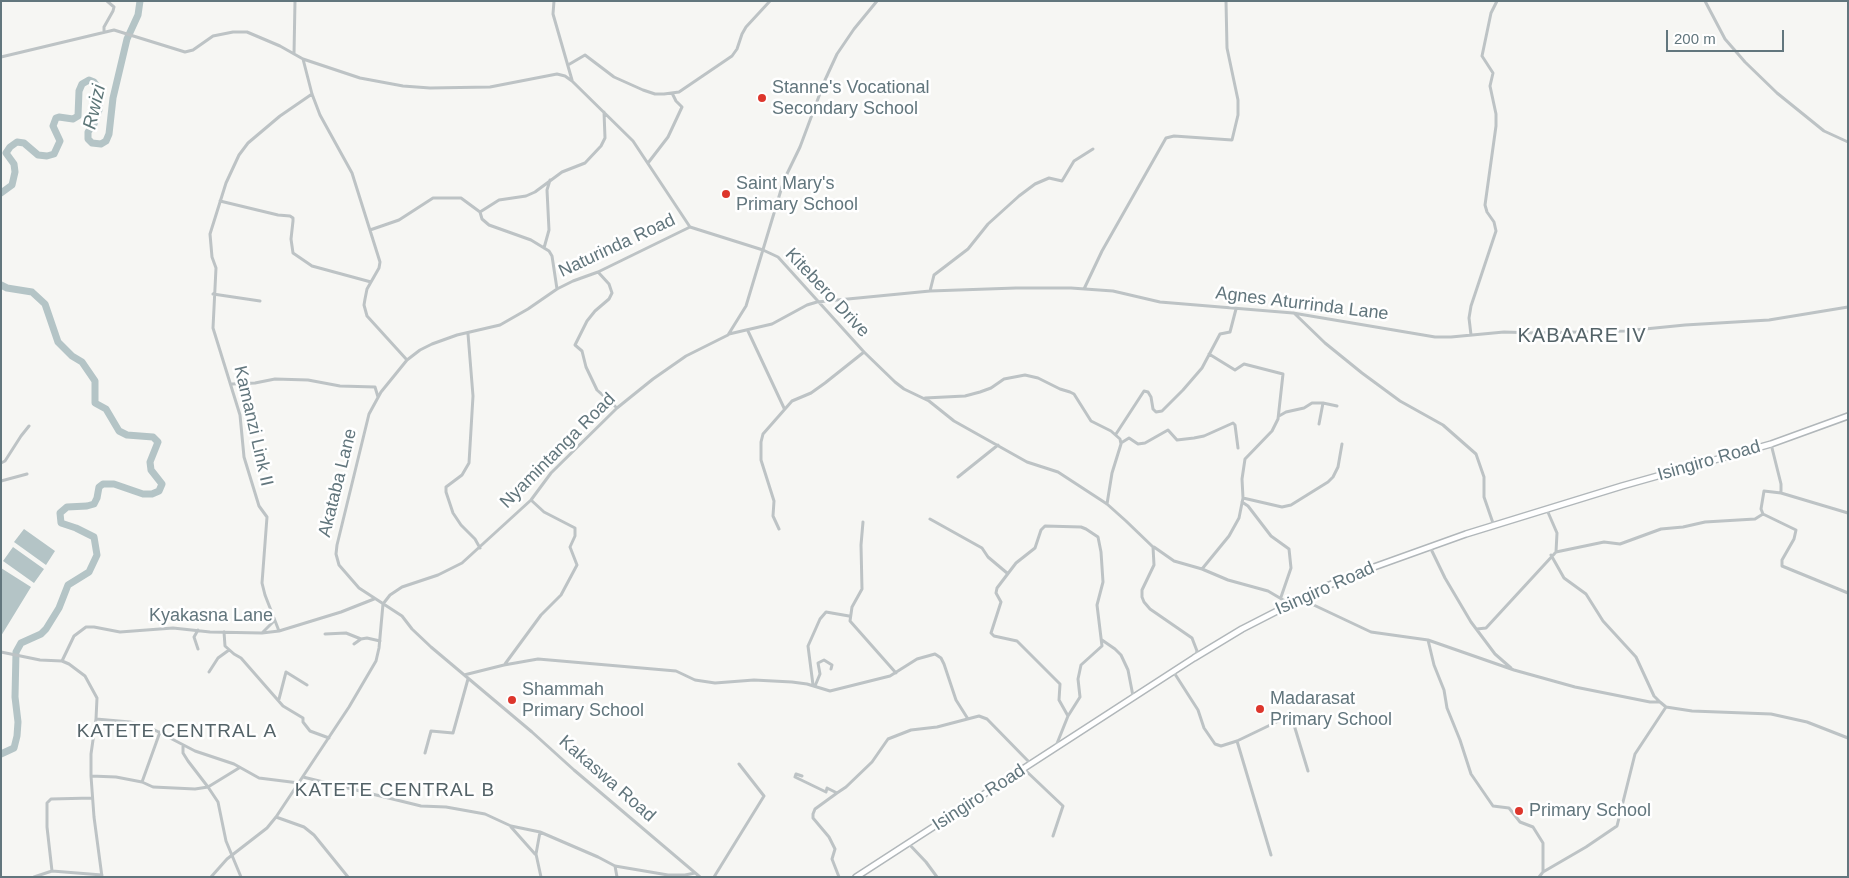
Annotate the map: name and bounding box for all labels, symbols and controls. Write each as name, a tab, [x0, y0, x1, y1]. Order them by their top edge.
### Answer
scale bar	[1669, 20, 1786, 52]
text: 200 m	[1674, 30, 1716, 47]
place label: Stanne's Vocational Secondary School	[772, 77, 930, 120]
water label: Rwizi	[79, 82, 111, 132]
marker: Stanne's Vocational Secondary School	[756, 92, 768, 104]
place label: Saint Mary's Primary School	[736, 173, 858, 215]
marker: Saint Mary's Primary School	[720, 188, 732, 200]
street label: Naturinda Road	[555, 210, 679, 282]
street label: Kitebero Drive	[780, 244, 874, 342]
street label: Agnes Aturrinda Lane	[1214, 283, 1390, 325]
district label: KABAARE IV	[1516, 324, 1648, 348]
street label: Kamanzi Link II	[229, 364, 277, 488]
street label: Nyamintanga Road	[496, 389, 620, 513]
street label: Akataba Lane	[314, 426, 362, 540]
street label: Isingiro Road	[1655, 436, 1763, 486]
street label: Isingiro Road	[1272, 558, 1378, 620]
street label: Kyakasna Lane	[149, 605, 273, 627]
place label: Shammah Primary School	[522, 679, 644, 722]
place label: Madarasat Primary School	[1270, 688, 1392, 731]
marker: Shammah Primary School	[506, 694, 518, 706]
marker: Madarasat Primary School	[1254, 703, 1266, 715]
district label: KATETE CENTRAL A	[75, 721, 279, 743]
street label: Kakaswa Road	[554, 731, 660, 827]
street label: Isingiro Road	[929, 760, 1029, 836]
district label: KATETE CENTRAL B	[293, 780, 497, 802]
place label: Primary School	[1529, 800, 1651, 822]
marker: Primary School	[1513, 805, 1525, 817]

